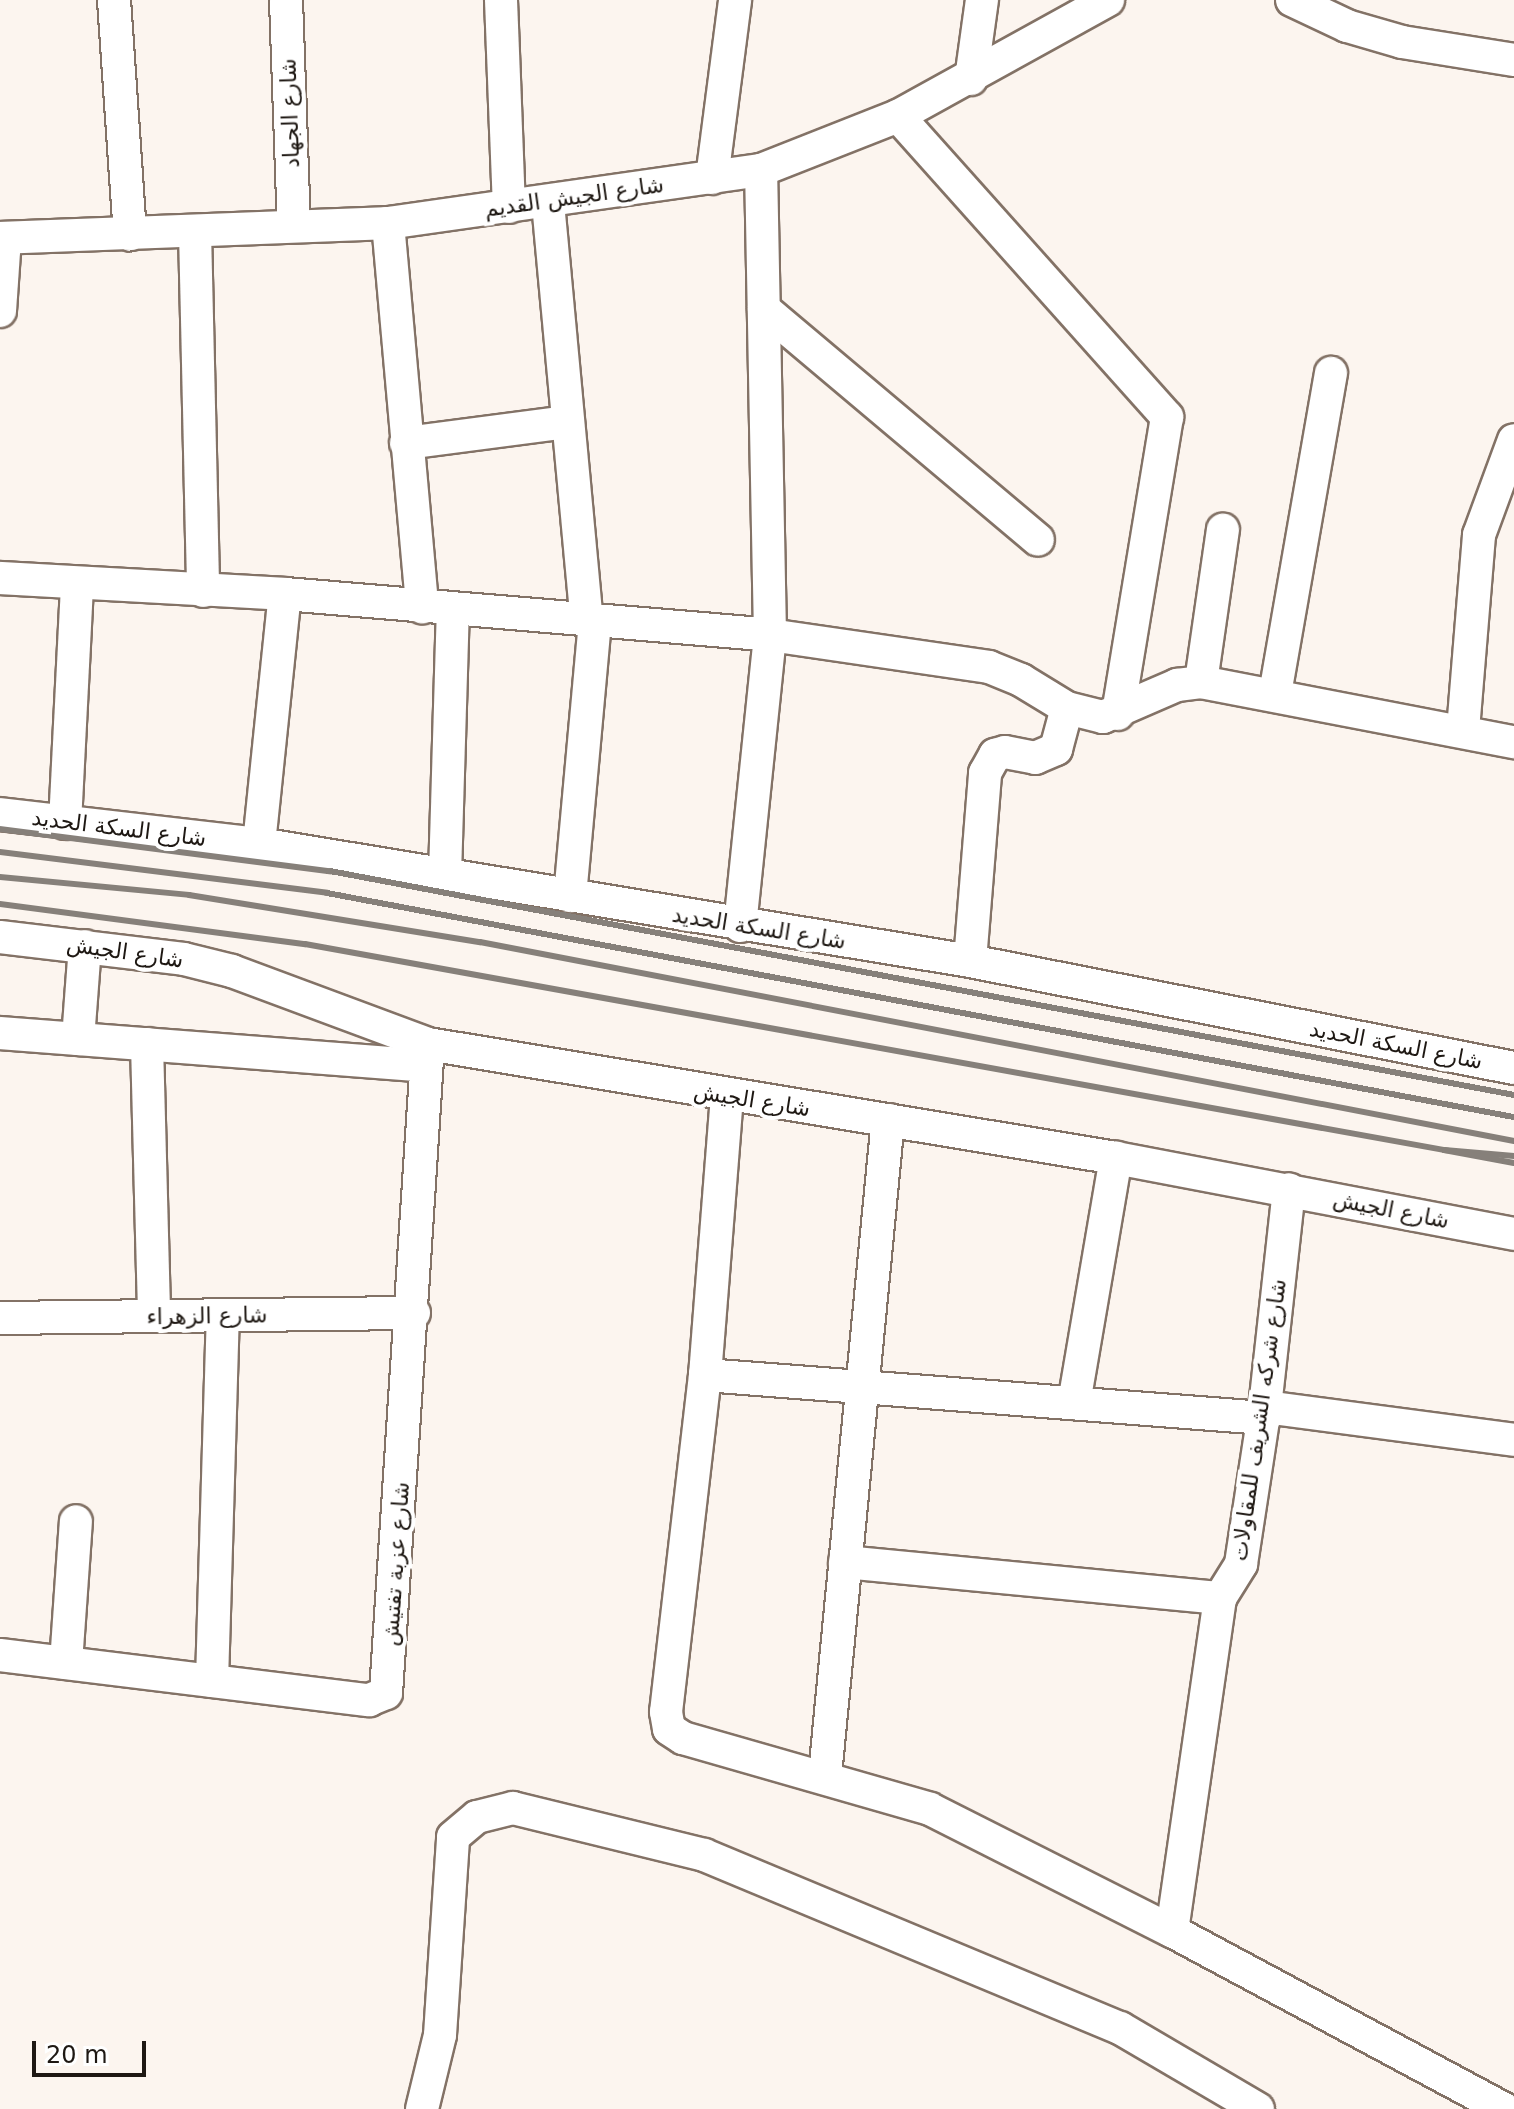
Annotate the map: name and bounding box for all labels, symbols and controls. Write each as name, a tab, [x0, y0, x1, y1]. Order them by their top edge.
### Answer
street label: شارع الجهاد	[275, 58, 305, 168]
street label: شارع الجيش القديم	[483, 171, 665, 223]
street label: شارع السكة الحديد	[30, 804, 208, 852]
street label: شارع السكة الحديد	[670, 901, 848, 955]
street label: شارع الجيش	[65, 931, 185, 973]
street label: شارع السكة الحديد	[1307, 1015, 1485, 1075]
street label: شارع الجيش	[692, 1078, 812, 1122]
street label: شارع الجيش	[1331, 1186, 1451, 1234]
street label: شارع شركه الشريف للمقاولات	[1226, 1277, 1292, 1563]
street label: شارع الزهراء	[146, 1302, 268, 1330]
street label: شارع عزبة تفتيش	[377, 1481, 415, 1647]
scale bar	[36, 2025, 150, 2075]
text: 20 m	[46, 2041, 108, 2069]

